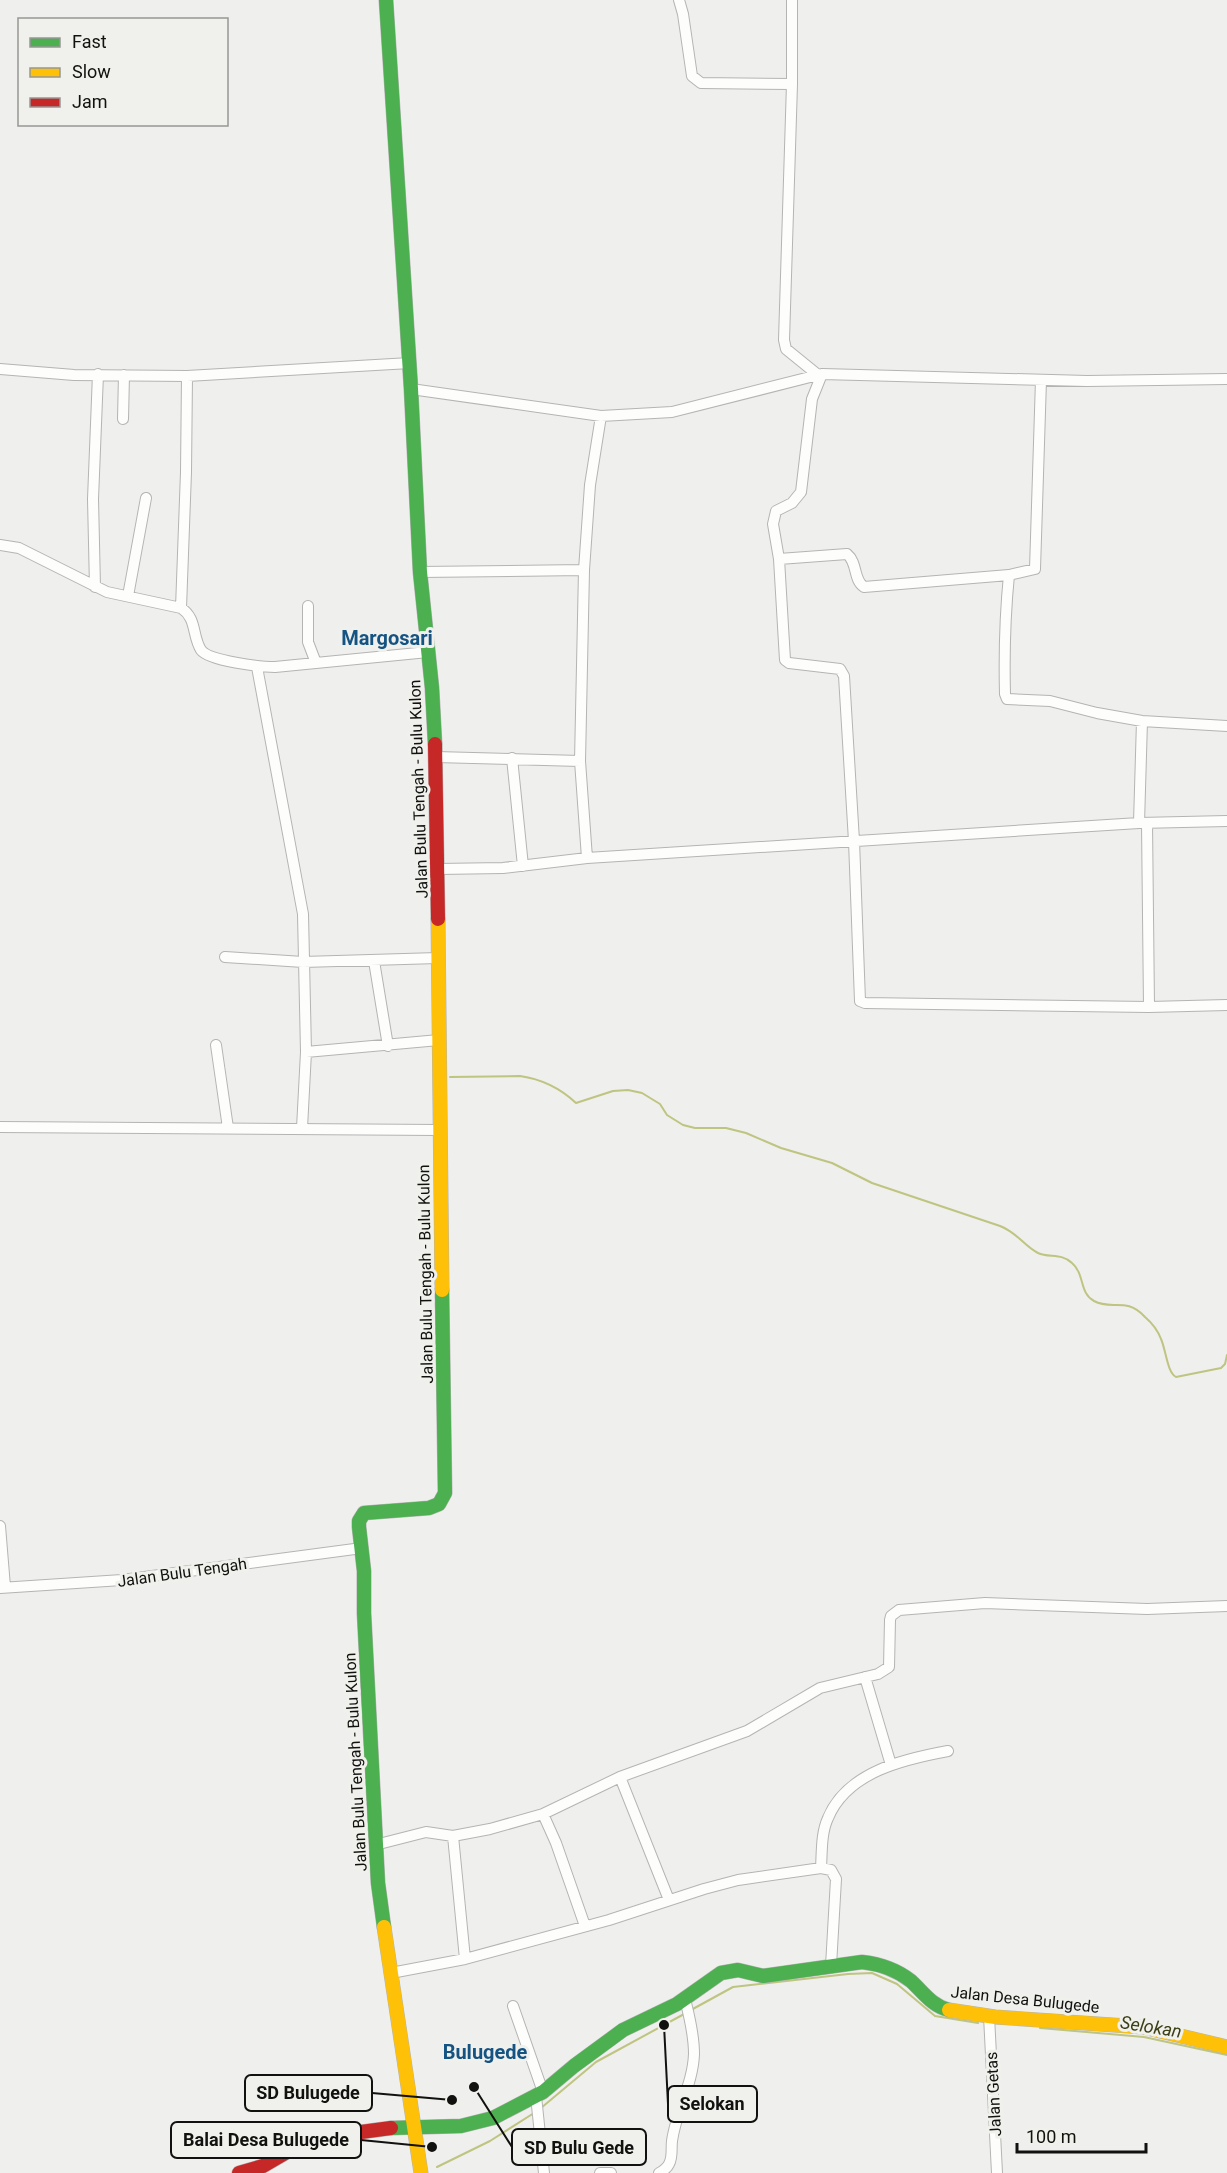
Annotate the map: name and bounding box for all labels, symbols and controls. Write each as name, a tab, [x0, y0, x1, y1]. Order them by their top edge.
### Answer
legend	[18, 18, 228, 126]
text: Fast	[72, 31, 107, 52]
text: Slow	[72, 61, 111, 82]
text: Jam	[72, 91, 108, 112]
district label: Margosari	[341, 626, 433, 650]
street label: Jalan Bulu Tengah - Bulu Kulon	[405, 679, 432, 899]
street label: Jalan Bulu Tengah - Bulu Kulon	[414, 1164, 437, 1384]
street label: Jalan Bulu Tengah	[116, 1554, 248, 1591]
street label: Jalan Bulu Tengah - Bulu Kulon	[340, 1652, 371, 1872]
street label: Jalan Desa Bulugede	[950, 1982, 1100, 2017]
water label: Selokan	[1119, 2011, 1183, 2042]
district label: Bulugede	[443, 2040, 528, 2064]
street label: Jalan Getas	[982, 2051, 1005, 2137]
callout: SD Bulugede	[245, 2075, 372, 2111]
text: SD Bulugede	[256, 2082, 360, 2103]
callout: Selokan	[668, 2086, 757, 2122]
text: Selokan	[679, 2093, 745, 2114]
scale bar	[1017, 2116, 1146, 2154]
callout: Balai Desa Bulugede	[171, 2122, 361, 2158]
text: 100 m	[1026, 2126, 1077, 2147]
text: Balai Desa Bulugede	[183, 2129, 349, 2150]
callout: SD Bulu Gede	[512, 2129, 646, 2165]
text: SD Bulu Gede	[524, 2137, 634, 2158]

